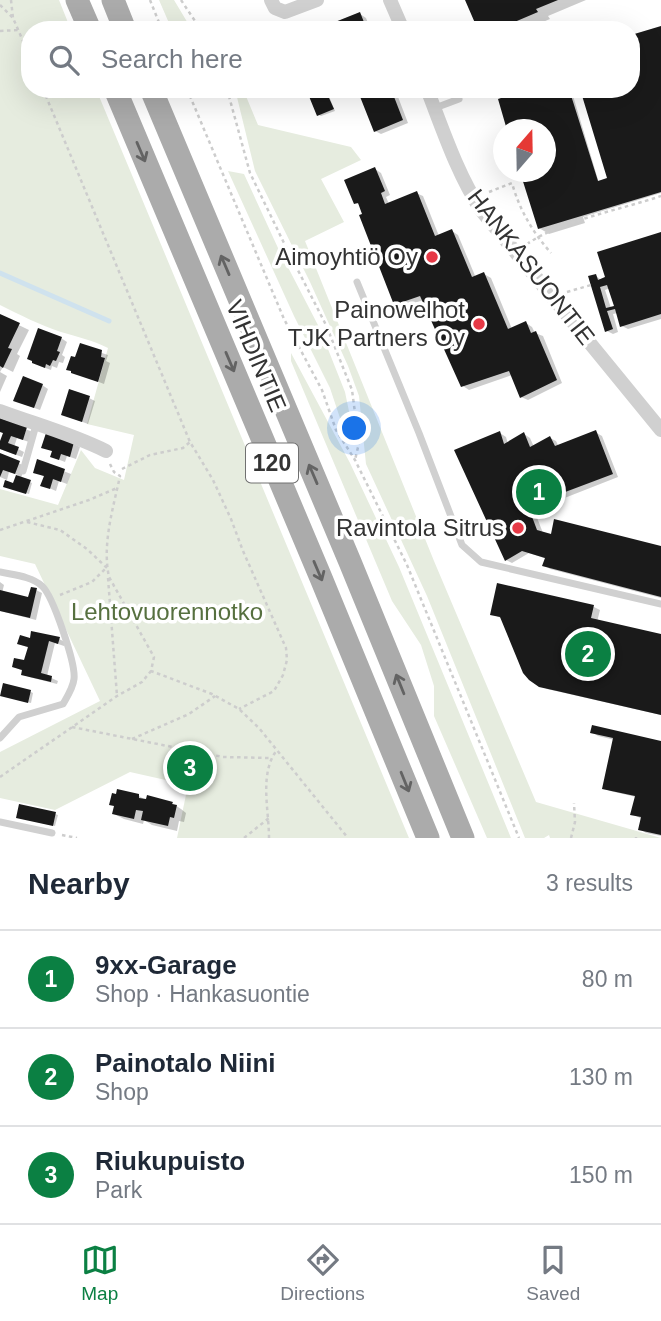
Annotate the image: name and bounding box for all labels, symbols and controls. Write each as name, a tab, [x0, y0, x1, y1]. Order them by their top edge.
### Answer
search box	[21, 21, 640, 98]
icon: search	[45, 41, 83, 79]
text: Search here	[101, 44, 243, 74]
north arrow	[493, 119, 556, 182]
one-way arrow	[136, 141, 149, 162]
street label: HANKASUONTIE	[462, 184, 600, 350]
place label: Aimoyhtiö Oy	[275, 243, 418, 270]
marker: Aimoyhtiö Oy	[424, 249, 440, 265]
one-way arrow	[217, 254, 230, 276]
street label: VIHDINTIE	[221, 296, 292, 416]
place label: Painowelhot TJK Partners Oy	[288, 296, 465, 351]
marker: Painowelhot TJK Partners Oy	[471, 316, 487, 332]
one-way arrow	[224, 351, 237, 372]
your location	[337, 411, 371, 445]
road number: 120	[246, 444, 298, 482]
one-way arrow	[306, 464, 319, 485]
pin: 1	[516, 466, 562, 518]
place label: Ravintola Sitrus	[336, 514, 504, 541]
marker: Ravintola Sitrus	[510, 520, 526, 536]
one-way arrow	[312, 560, 325, 582]
park label: Lehtovuorennotko	[71, 598, 263, 625]
pin: 2	[565, 628, 611, 680]
one-way arrow	[393, 674, 406, 696]
pin: 3	[167, 742, 213, 794]
one-way arrow	[399, 770, 412, 792]
text: Nearby	[28, 867, 130, 900]
text: 3 results	[546, 870, 633, 896]
text: 9xx-Garage	[95, 950, 237, 980]
text: 1	[45, 966, 57, 992]
text: 80 m	[582, 966, 633, 992]
text: Shop · Hankasuontie	[95, 981, 310, 1007]
text: Painotalo Niini	[95, 1048, 276, 1078]
text: 2	[45, 1064, 57, 1090]
text: 130 m	[569, 1064, 633, 1090]
text: Shop	[95, 1079, 149, 1105]
text: Riukupuisto	[95, 1146, 245, 1176]
text: 3	[45, 1162, 57, 1188]
text: 150 m	[569, 1162, 633, 1188]
text: Park	[95, 1177, 142, 1203]
tab: Map	[81, 1241, 119, 1305]
tab: Directions	[280, 1241, 365, 1305]
tab: Saved	[526, 1241, 580, 1305]

